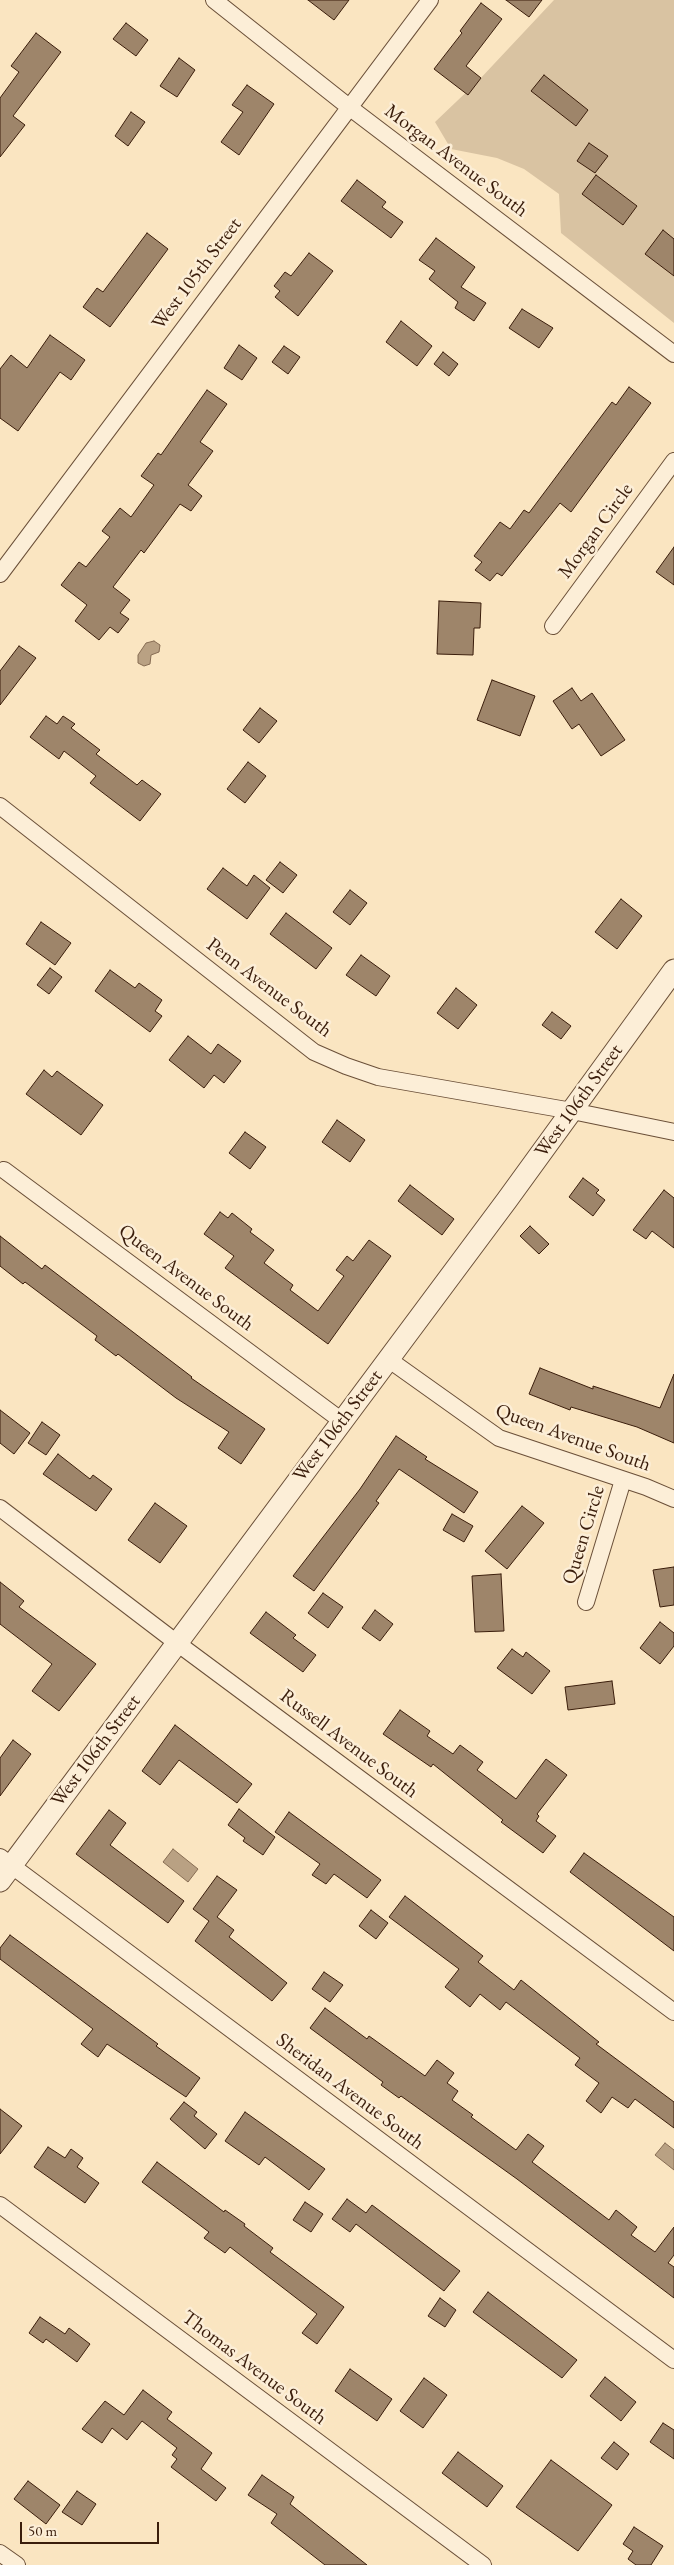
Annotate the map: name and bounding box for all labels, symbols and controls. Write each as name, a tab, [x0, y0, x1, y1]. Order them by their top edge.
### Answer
street label: Morgan Avenue South	[380, 99, 532, 223]
street label: West 105th Street	[147, 213, 247, 335]
street label: Morgan Circle	[553, 479, 639, 583]
street label: Penn Avenue South	[202, 933, 336, 1043]
street label: West 106th Street	[530, 1040, 628, 1162]
street label: Queen Avenue South	[113, 1219, 259, 1337]
street label: West 106th Street	[288, 1365, 388, 1487]
street label: Queen Avenue South	[492, 1399, 654, 1477]
street label: Queen Circle	[558, 1483, 610, 1587]
street label: Russell Avenue South	[275, 1684, 423, 1804]
street label: West 106th Street	[46, 1690, 146, 1812]
street label: Sheridan Avenue South	[271, 2028, 429, 2156]
street label: Thomas Avenue South	[177, 2306, 331, 2430]
scale bar	[22, 2512, 161, 2544]
text: 50 m	[28, 2521, 57, 2540]

